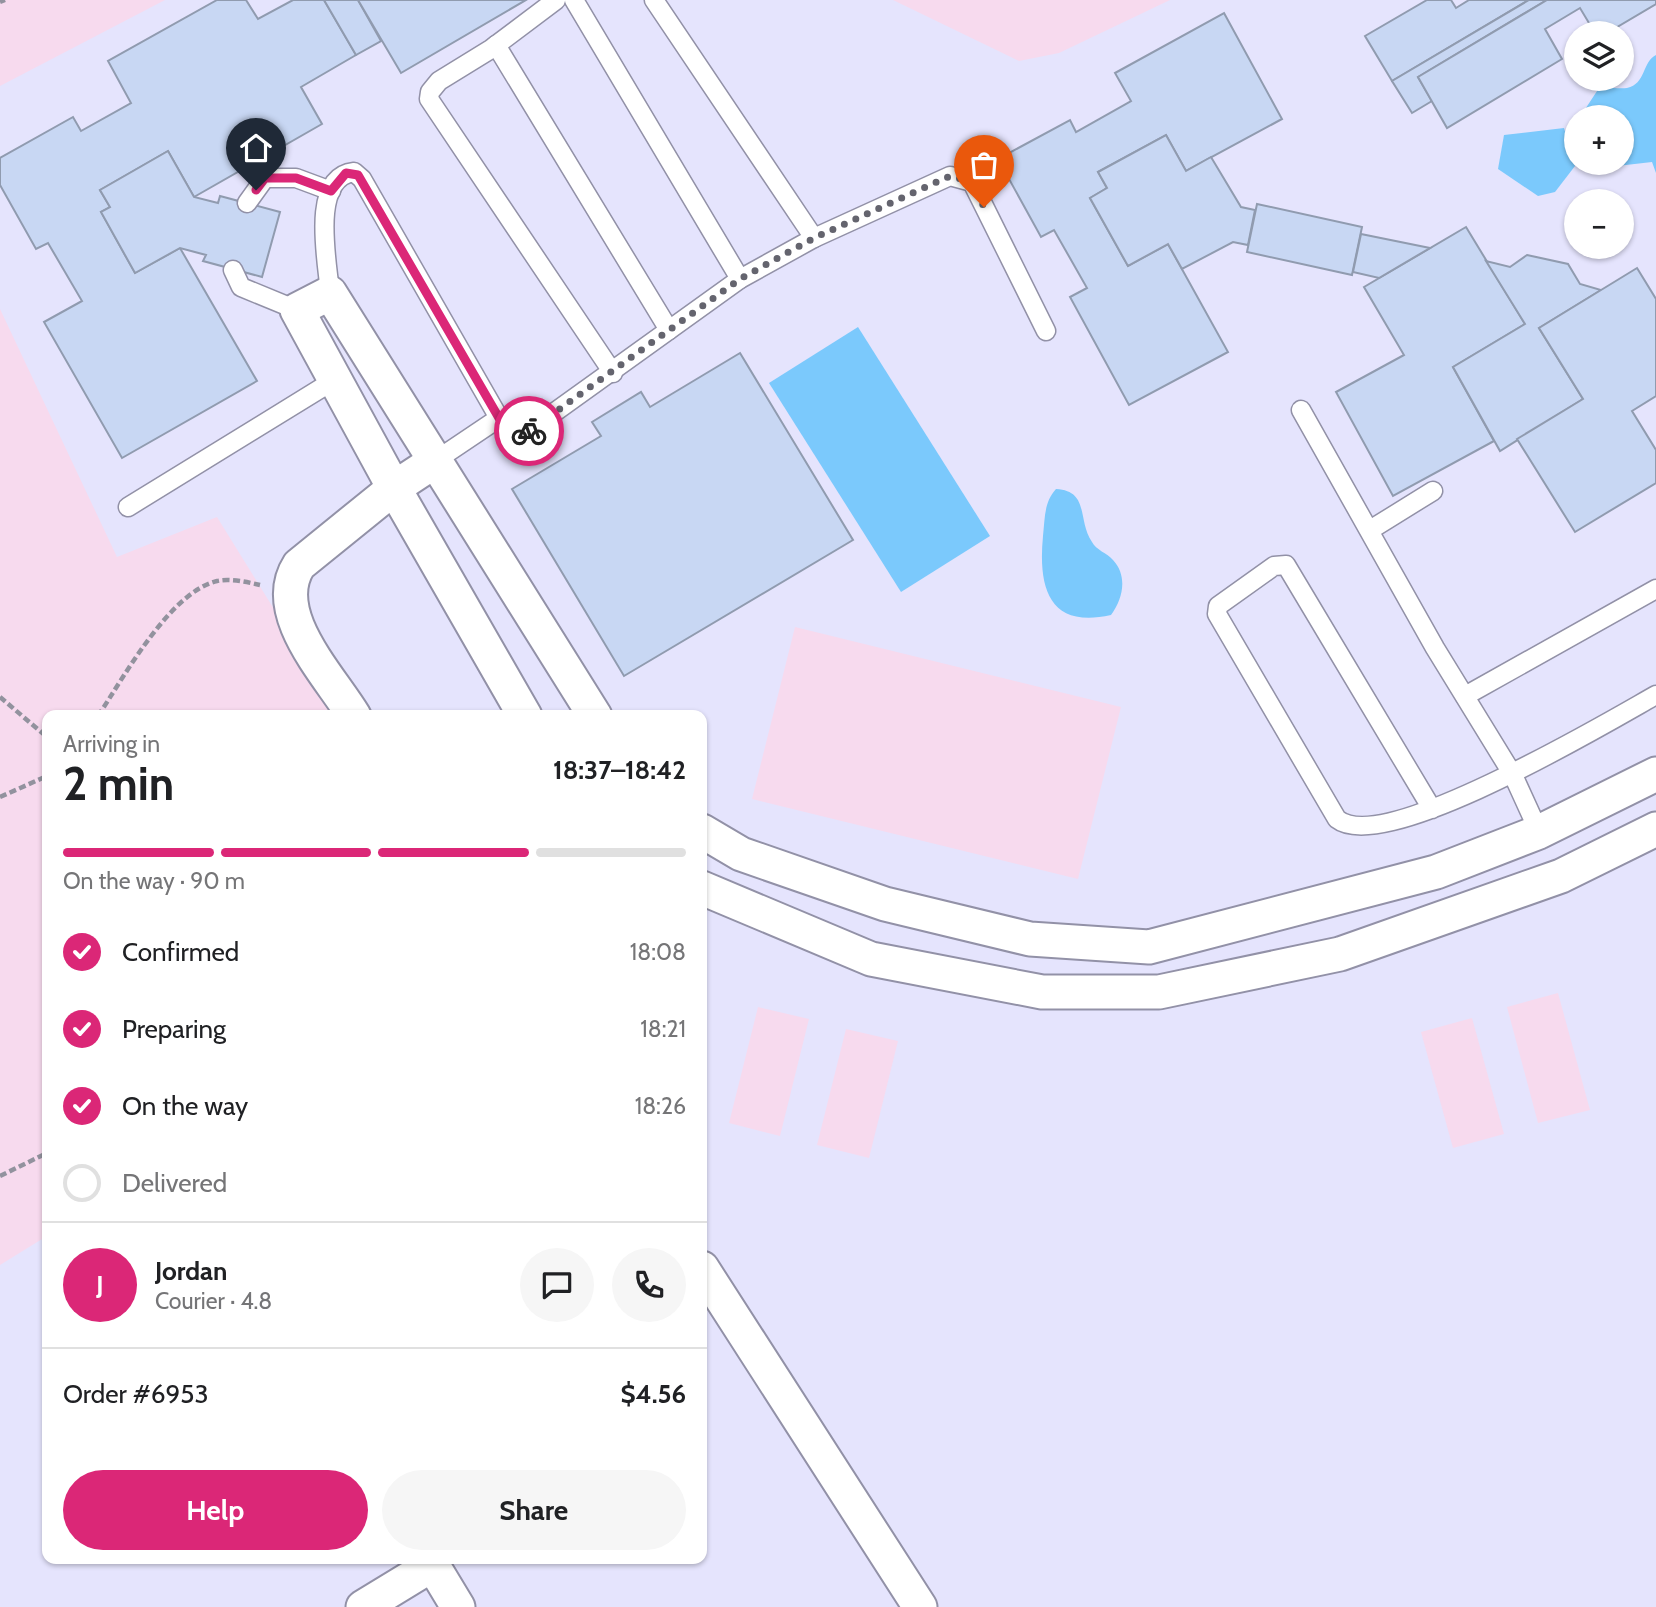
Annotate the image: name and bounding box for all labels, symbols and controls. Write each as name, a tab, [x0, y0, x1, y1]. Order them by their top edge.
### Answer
map controls	[1564, 21, 1634, 259]
button: layers	[1564, 21, 1634, 91]
button: +	[1564, 105, 1634, 175]
pin	[226, 118, 286, 190]
icon: home	[237, 129, 275, 167]
pin	[954, 135, 1014, 207]
icon: bag	[965, 146, 1003, 184]
button: −	[1564, 189, 1634, 259]
courier	[494, 396, 564, 466]
icon: bike	[510, 412, 548, 450]
text: Arriving in	[63, 730, 160, 758]
text: 18:37–18:42	[553, 754, 686, 786]
text: 2 min	[63, 756, 174, 812]
text: On the way · 90 m	[63, 867, 245, 895]
icon: check	[63, 933, 101, 971]
text: Confirmed	[122, 936, 239, 968]
text: 18:08	[630, 938, 686, 966]
icon: check	[63, 1010, 101, 1048]
text: Preparing	[122, 1013, 226, 1045]
text: 18:21	[640, 1015, 686, 1043]
icon: check	[63, 1087, 101, 1125]
text: On the way	[122, 1090, 248, 1122]
text: 18:26	[635, 1092, 686, 1120]
text: Delivered	[122, 1167, 227, 1199]
button: chat	[520, 1248, 594, 1322]
button: phone	[612, 1248, 686, 1322]
text: Jordan	[155, 1255, 227, 1287]
text: J	[96, 1269, 104, 1301]
text: Courier · 4.8	[155, 1287, 272, 1315]
text: Order #6953	[63, 1378, 209, 1410]
text: $4.56	[620, 1378, 686, 1410]
button: Help	[63, 1470, 368, 1550]
button: Share	[382, 1470, 686, 1550]

